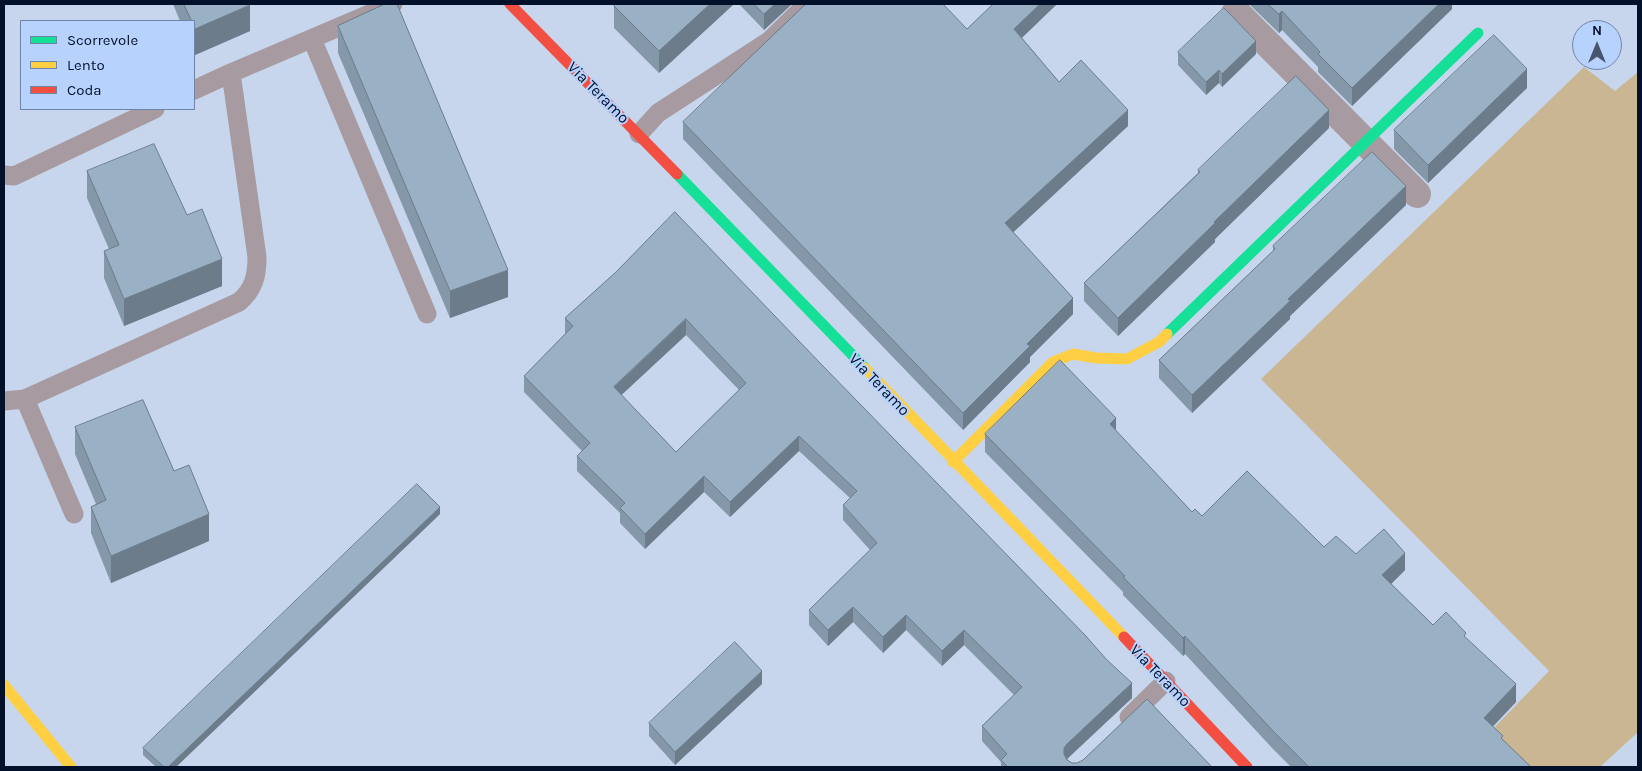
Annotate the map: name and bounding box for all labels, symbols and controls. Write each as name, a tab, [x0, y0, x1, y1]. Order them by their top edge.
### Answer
legend	[20, 20, 195, 110]
north arrow	[1572, 20, 1622, 70]
text: N	[1592, 22, 1602, 39]
text: Scorrevole	[67, 31, 138, 49]
text: Lento	[67, 56, 105, 74]
street label: Via Teramo	[563, 58, 633, 128]
text: Coda	[67, 81, 102, 99]
street label: Via Teramo	[844, 350, 914, 420]
street label: Via Teramo	[1125, 641, 1195, 711]

